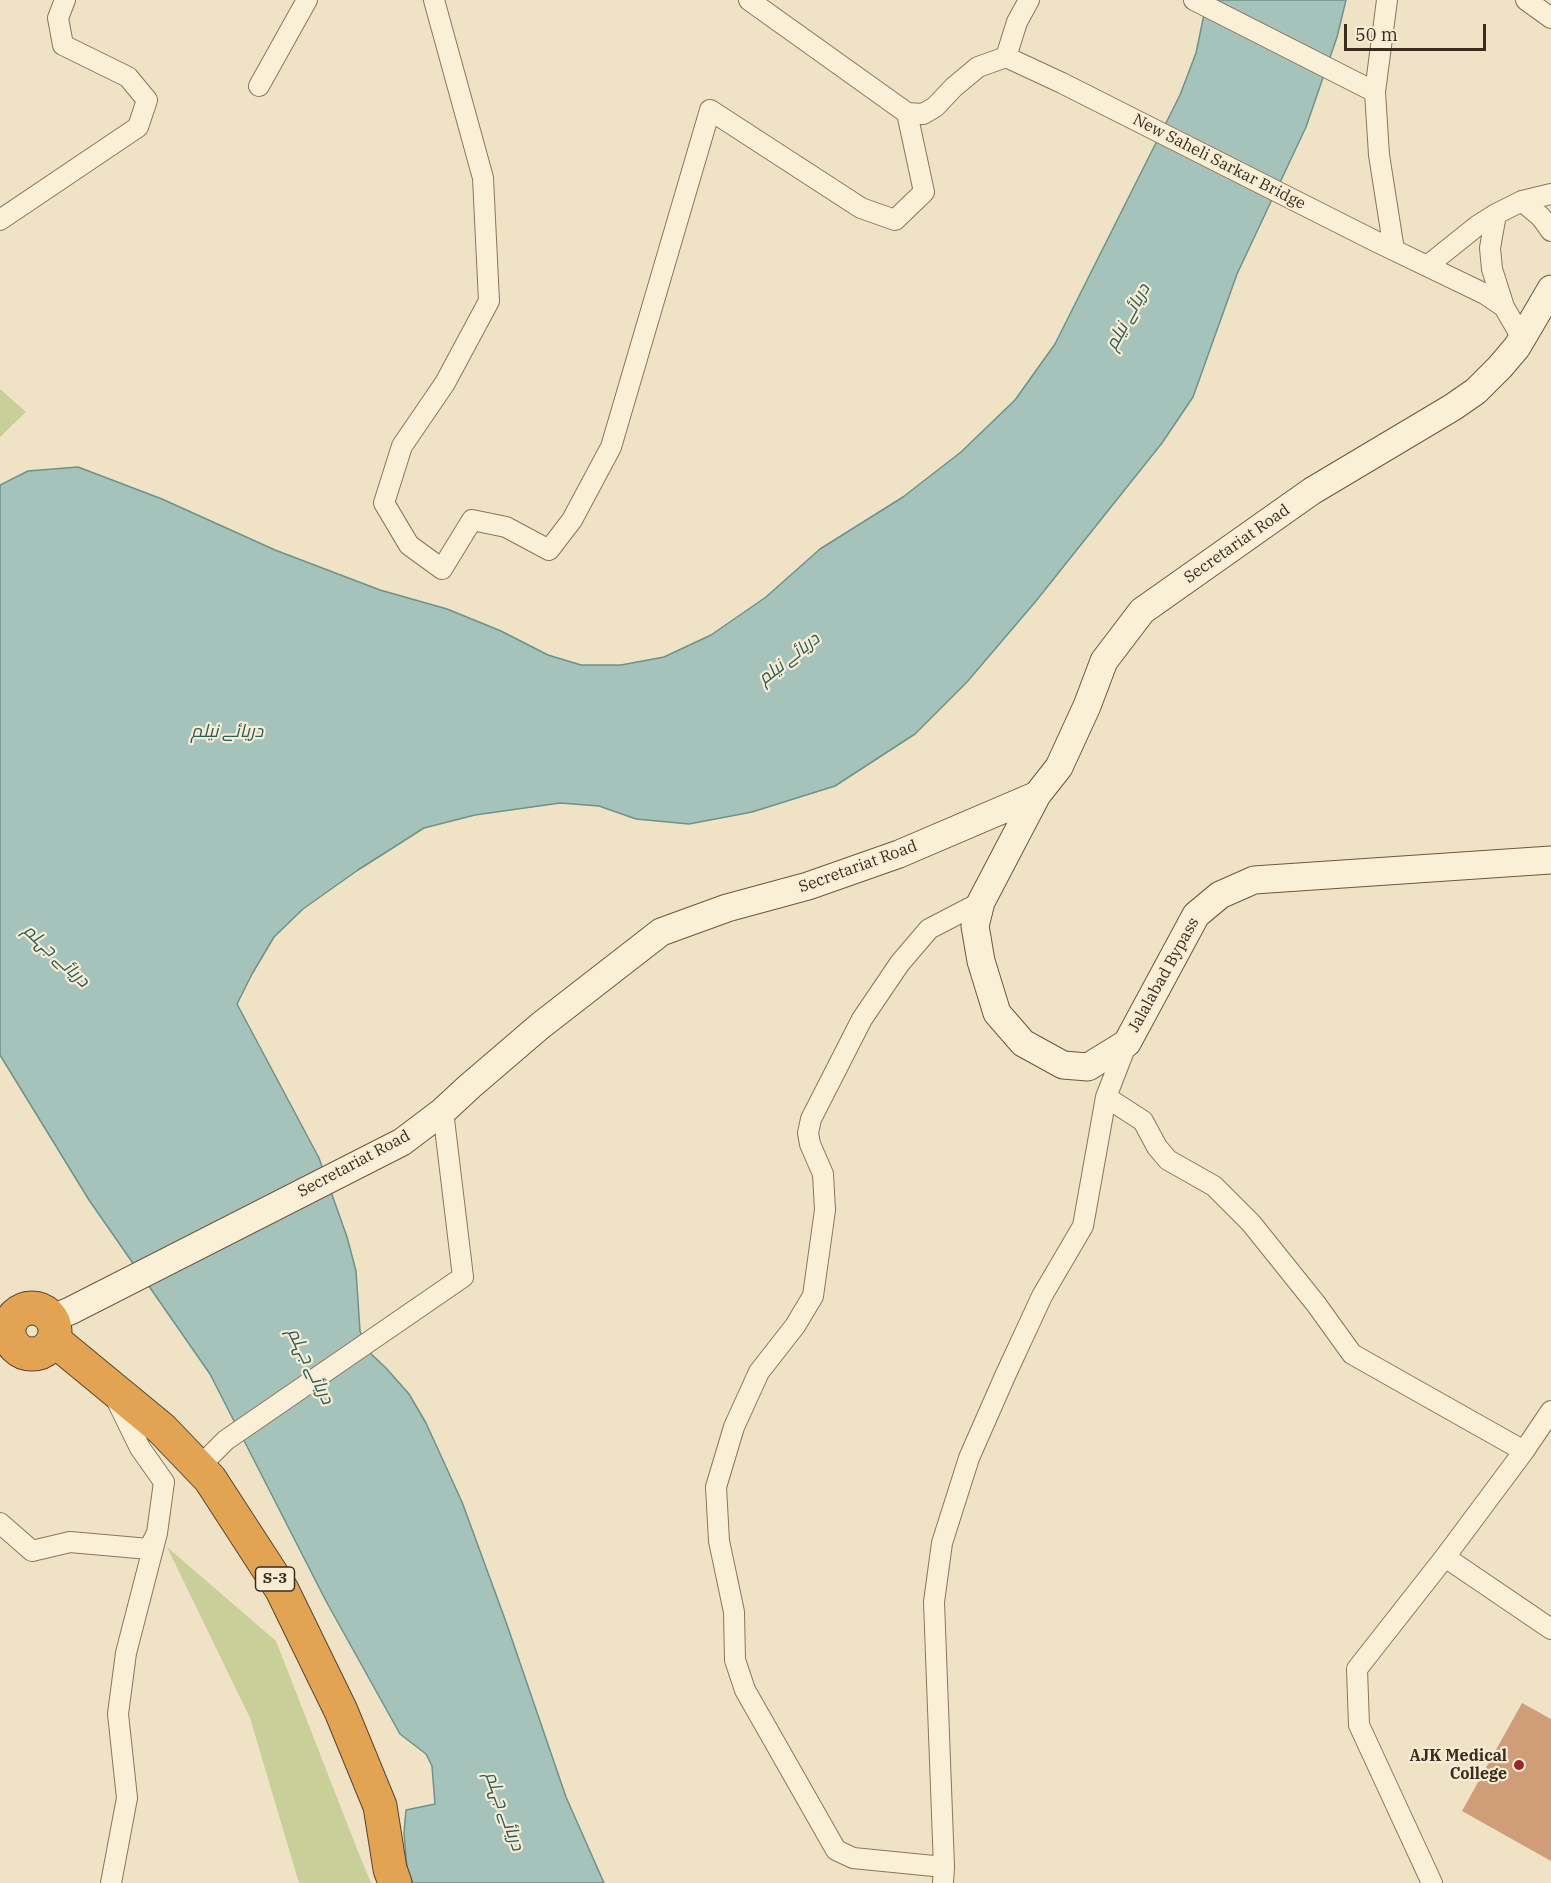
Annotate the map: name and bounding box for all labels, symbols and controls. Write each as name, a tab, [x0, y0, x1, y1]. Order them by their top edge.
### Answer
scale bar	[1347, 12, 1490, 50]
text: 50 m	[1355, 23, 1398, 46]
street label: New Saheli Sarkar Bridge	[1129, 110, 1309, 214]
water label: دریائے نیلم	[1101, 280, 1155, 354]
street label: Secretariat Road	[1180, 500, 1294, 588]
water label: دریائے نیلم	[754, 628, 824, 690]
water label: دریائے نیلم	[191, 721, 263, 743]
street label: Secretariat Road	[796, 837, 920, 897]
street label: Jalalabad Bypass	[1125, 914, 1203, 1036]
water label: دریائے جہلم	[18, 920, 94, 992]
street label: Secretariat Road	[295, 1126, 413, 1202]
water label: دریائے جہلم	[282, 1324, 338, 1408]
road number: S-3	[256, 1567, 294, 1591]
place label: AJK Medical College	[1410, 1746, 1507, 1784]
marker: AJK Medical College	[1512, 1758, 1526, 1772]
water label: دریائے جہلم	[480, 1768, 528, 1854]

